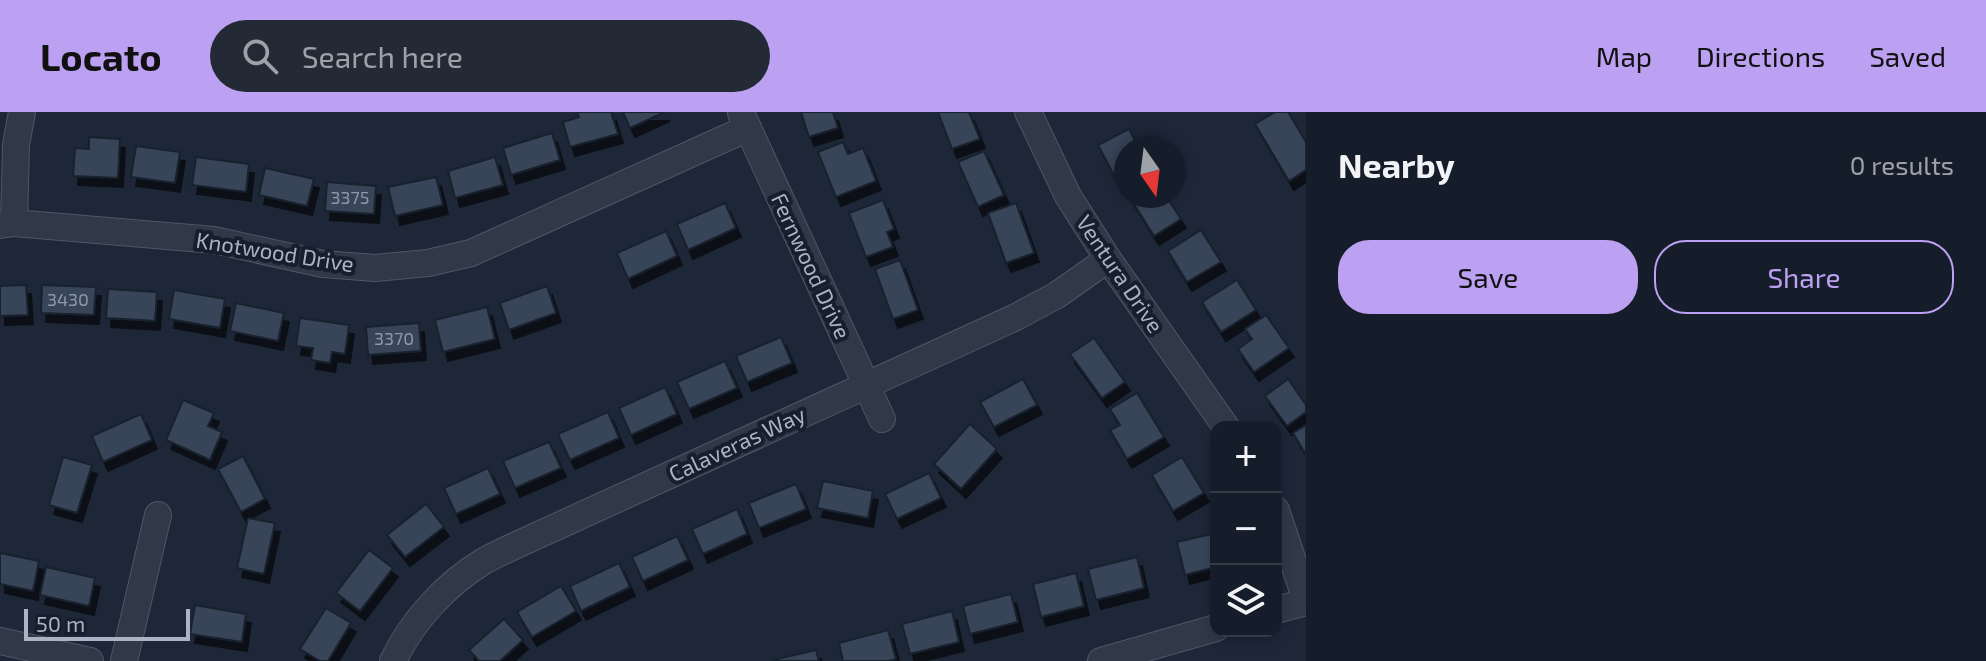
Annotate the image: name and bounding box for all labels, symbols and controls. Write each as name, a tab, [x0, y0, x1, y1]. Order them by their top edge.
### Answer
search box	[210, 20, 770, 92]
text: Locato	[40, 33, 162, 79]
icon: search	[238, 34, 282, 78]
text: Search here	[302, 38, 463, 74]
text: Map	[1596, 39, 1652, 73]
text: Directions	[1696, 39, 1825, 73]
text: Saved	[1869, 39, 1946, 73]
north arrow	[1114, 136, 1186, 208]
text: Nearby	[1338, 144, 1455, 185]
text: 0 results	[1850, 149, 1954, 180]
house number: 3375	[331, 186, 369, 208]
street label: Fernwood Drive	[767, 189, 857, 343]
street label: Ventura Drive	[1072, 210, 1170, 337]
street label: Knotwood Drive	[194, 226, 356, 276]
button: Save	[1338, 240, 1638, 314]
button: Share	[1654, 240, 1954, 314]
house number: 3430	[47, 288, 89, 310]
house number: 3370	[374, 327, 414, 349]
street label: Calaveras Way	[664, 400, 809, 486]
map controls	[1210, 421, 1282, 637]
button: +	[1210, 421, 1282, 493]
button: −	[1210, 493, 1282, 565]
button: layers	[1210, 565, 1282, 637]
scale bar	[24, 605, 190, 641]
text: 50 m	[36, 610, 85, 636]

